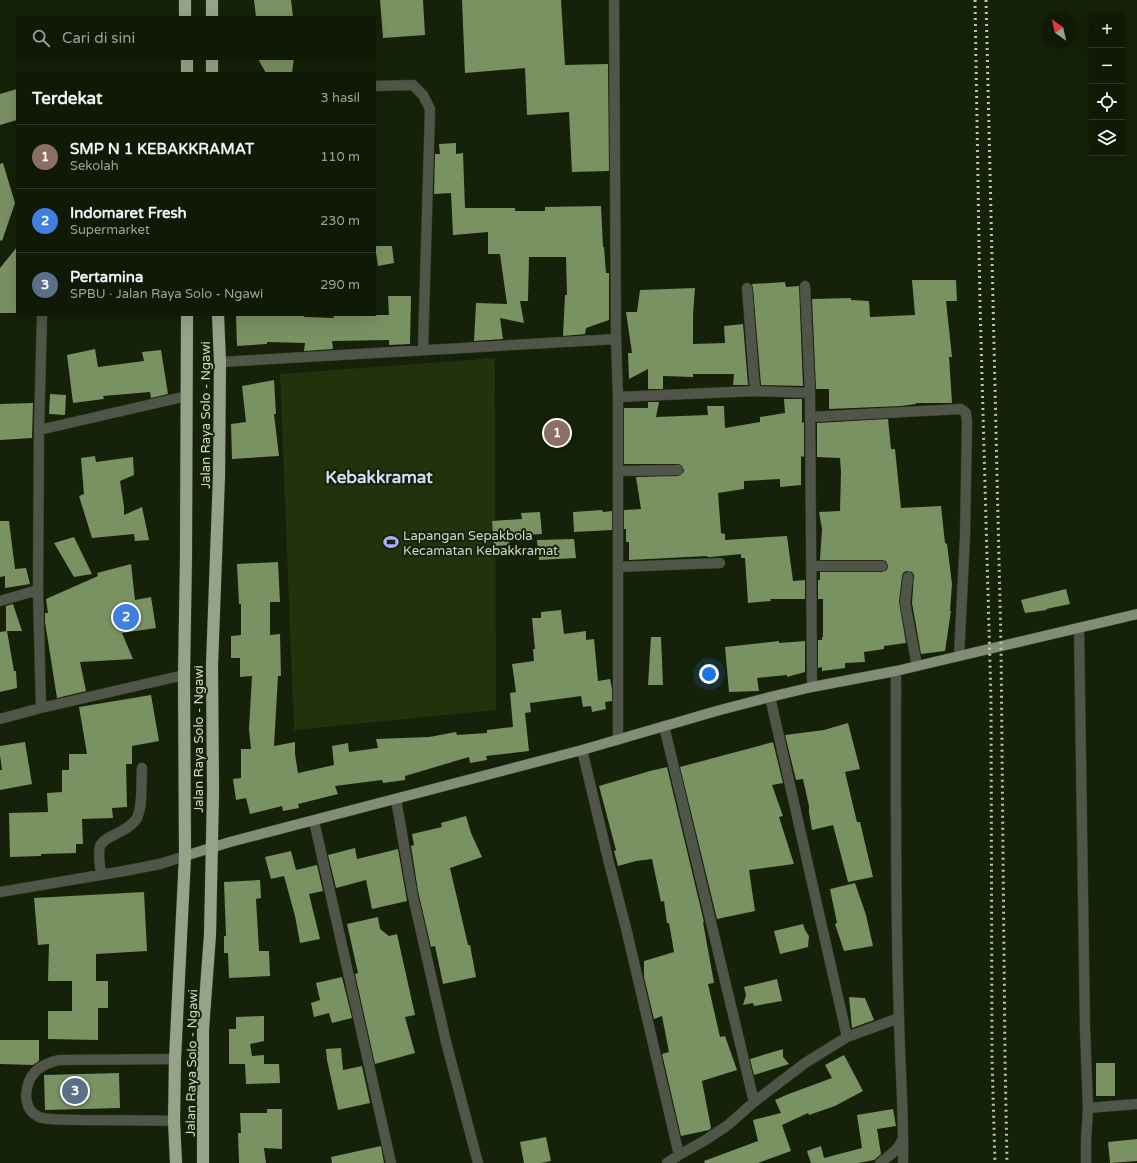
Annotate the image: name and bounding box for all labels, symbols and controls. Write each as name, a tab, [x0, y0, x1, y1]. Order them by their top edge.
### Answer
north arrow	[1041, 12, 1077, 48]
map controls	[1089, 12, 1125, 156]
button: +	[1089, 12, 1125, 48]
search box	[16, 16, 376, 60]
icon: search	[30, 27, 52, 49]
text: Cari di sini	[62, 29, 135, 47]
button: −	[1089, 48, 1125, 84]
button: locate	[1089, 84, 1125, 120]
text: Terdekat	[32, 88, 102, 109]
text: 3 hasil	[321, 90, 360, 106]
button: layers	[1089, 120, 1125, 156]
text: SMP N 1 KEBAKKRAMAT	[70, 140, 254, 158]
text: 1	[41, 149, 49, 165]
text: 110 m	[320, 149, 360, 165]
text: Sekolah	[70, 158, 119, 174]
text: Indomaret Fresh	[70, 204, 187, 222]
text: 2	[41, 213, 49, 229]
text: 230 m	[320, 213, 360, 229]
text: Supermarket	[70, 222, 150, 238]
text: Pertamina	[70, 268, 143, 286]
text: 3	[41, 277, 49, 293]
text: 290 m	[320, 277, 360, 293]
text: SPBU · Jalan Raya Solo - Ngawi	[70, 286, 263, 302]
street label: Jalan Raya Solo - Ngawi	[198, 341, 214, 489]
pin: 1	[544, 418, 570, 448]
district label: Kebakkramat	[325, 467, 433, 488]
place label: Lapangan Sepakbola Kecamatan Kebakkramat	[403, 528, 558, 559]
sports icon: Lapangan Sepakbola Kecamatan Kebakkramat	[382, 533, 400, 551]
pin: 2	[113, 602, 139, 632]
your location	[699, 664, 719, 684]
street label: Jalan Raya Solo - Ngawi	[191, 665, 207, 813]
street label: Jalan Raya Solo - Ngawi	[183, 989, 201, 1137]
pin: 3	[62, 1076, 88, 1106]

